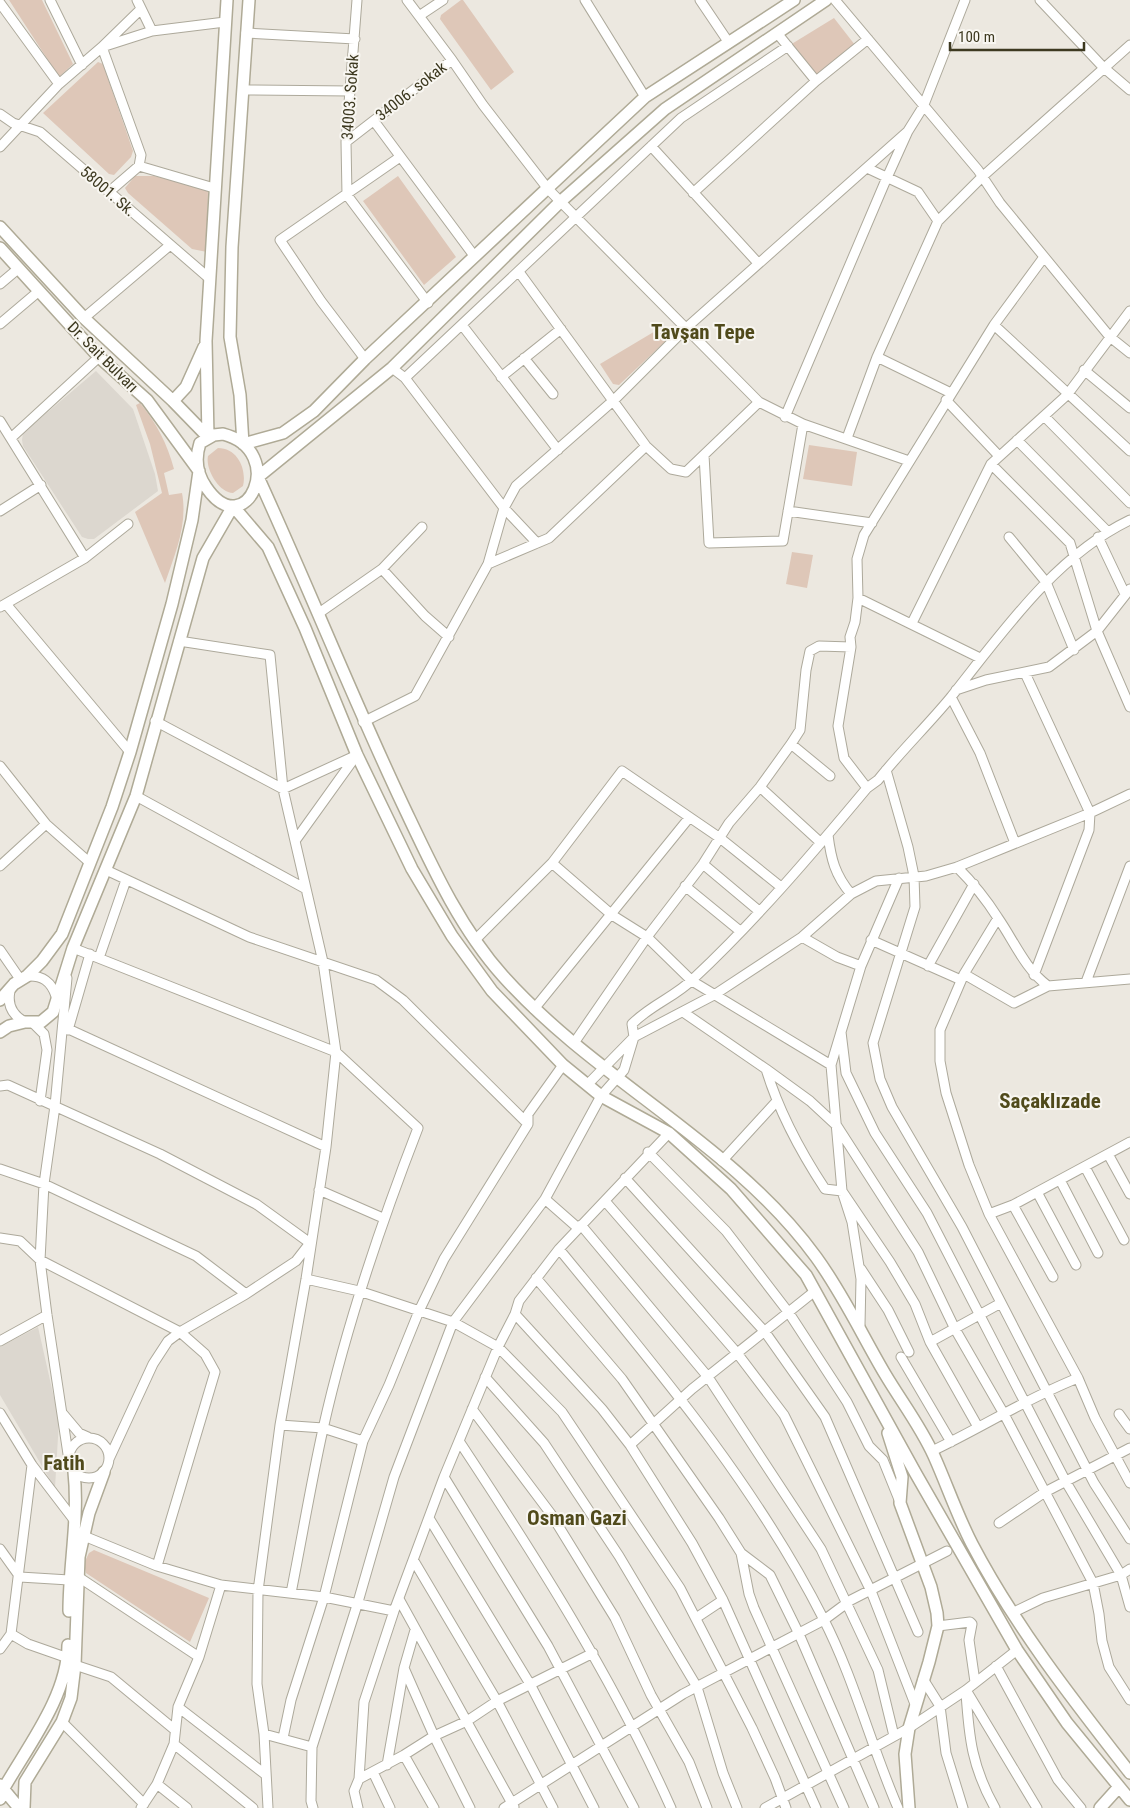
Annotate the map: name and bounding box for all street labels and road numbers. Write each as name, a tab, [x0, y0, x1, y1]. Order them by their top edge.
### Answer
street label: 34003. Sokak	[338, 53, 363, 140]
street label: 34006. sokak	[372, 57, 451, 125]
street label: 58001. Sk.	[76, 162, 140, 220]
street label: Dr. Sait Bulvarı	[64, 318, 142, 396]

